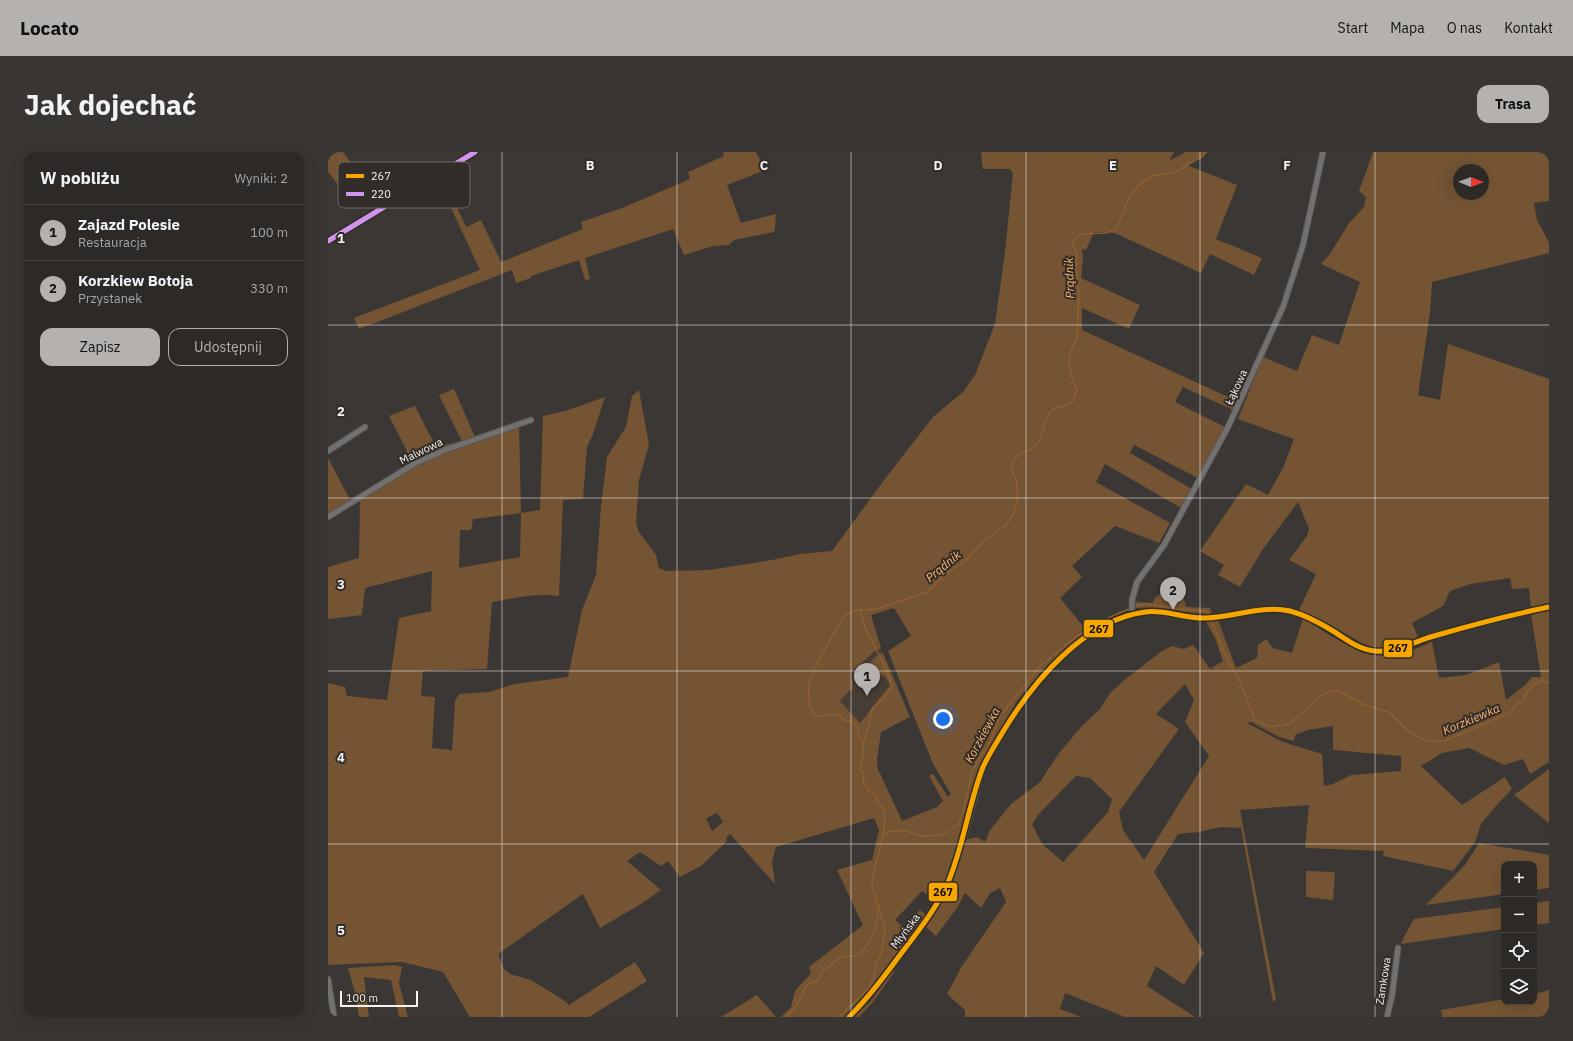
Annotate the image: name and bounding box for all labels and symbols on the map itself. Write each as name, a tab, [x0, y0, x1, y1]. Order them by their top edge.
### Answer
text: B	[586, 157, 595, 174]
text: C	[760, 157, 769, 174]
text: D	[933, 157, 943, 174]
text: E	[1109, 157, 1117, 174]
text: F	[1283, 157, 1291, 174]
legend	[338, 162, 470, 208]
north arrow	[1453, 164, 1489, 200]
text: 267	[371, 169, 391, 183]
text: 220	[371, 187, 391, 201]
text: 1	[337, 230, 345, 247]
water label: Prądnik	[1061, 256, 1077, 299]
street label: Łąkowa	[1221, 367, 1250, 408]
text: 2	[337, 403, 345, 420]
street label: Malwowa	[397, 434, 445, 467]
water label: Prądnik	[922, 546, 964, 585]
text: 3	[337, 576, 345, 593]
pin: 2	[1160, 577, 1186, 610]
line badge: 267	[1083, 619, 1114, 638]
text: 267	[1089, 622, 1109, 636]
line badge: 267	[1383, 639, 1413, 658]
text: 267	[1388, 641, 1408, 655]
pin: 1	[854, 663, 880, 696]
water label: Korzkiewka	[1440, 700, 1502, 738]
water label: Korzkiewka	[961, 705, 1003, 765]
your location	[933, 709, 953, 729]
text: 4	[337, 749, 345, 766]
line badge: 267	[928, 882, 958, 902]
text: 267	[933, 885, 953, 899]
street label: Młyńska	[887, 910, 923, 951]
text: 5	[337, 922, 345, 939]
street label: Zamkowa	[1372, 956, 1394, 1006]
scale bar	[340, 989, 418, 1008]

